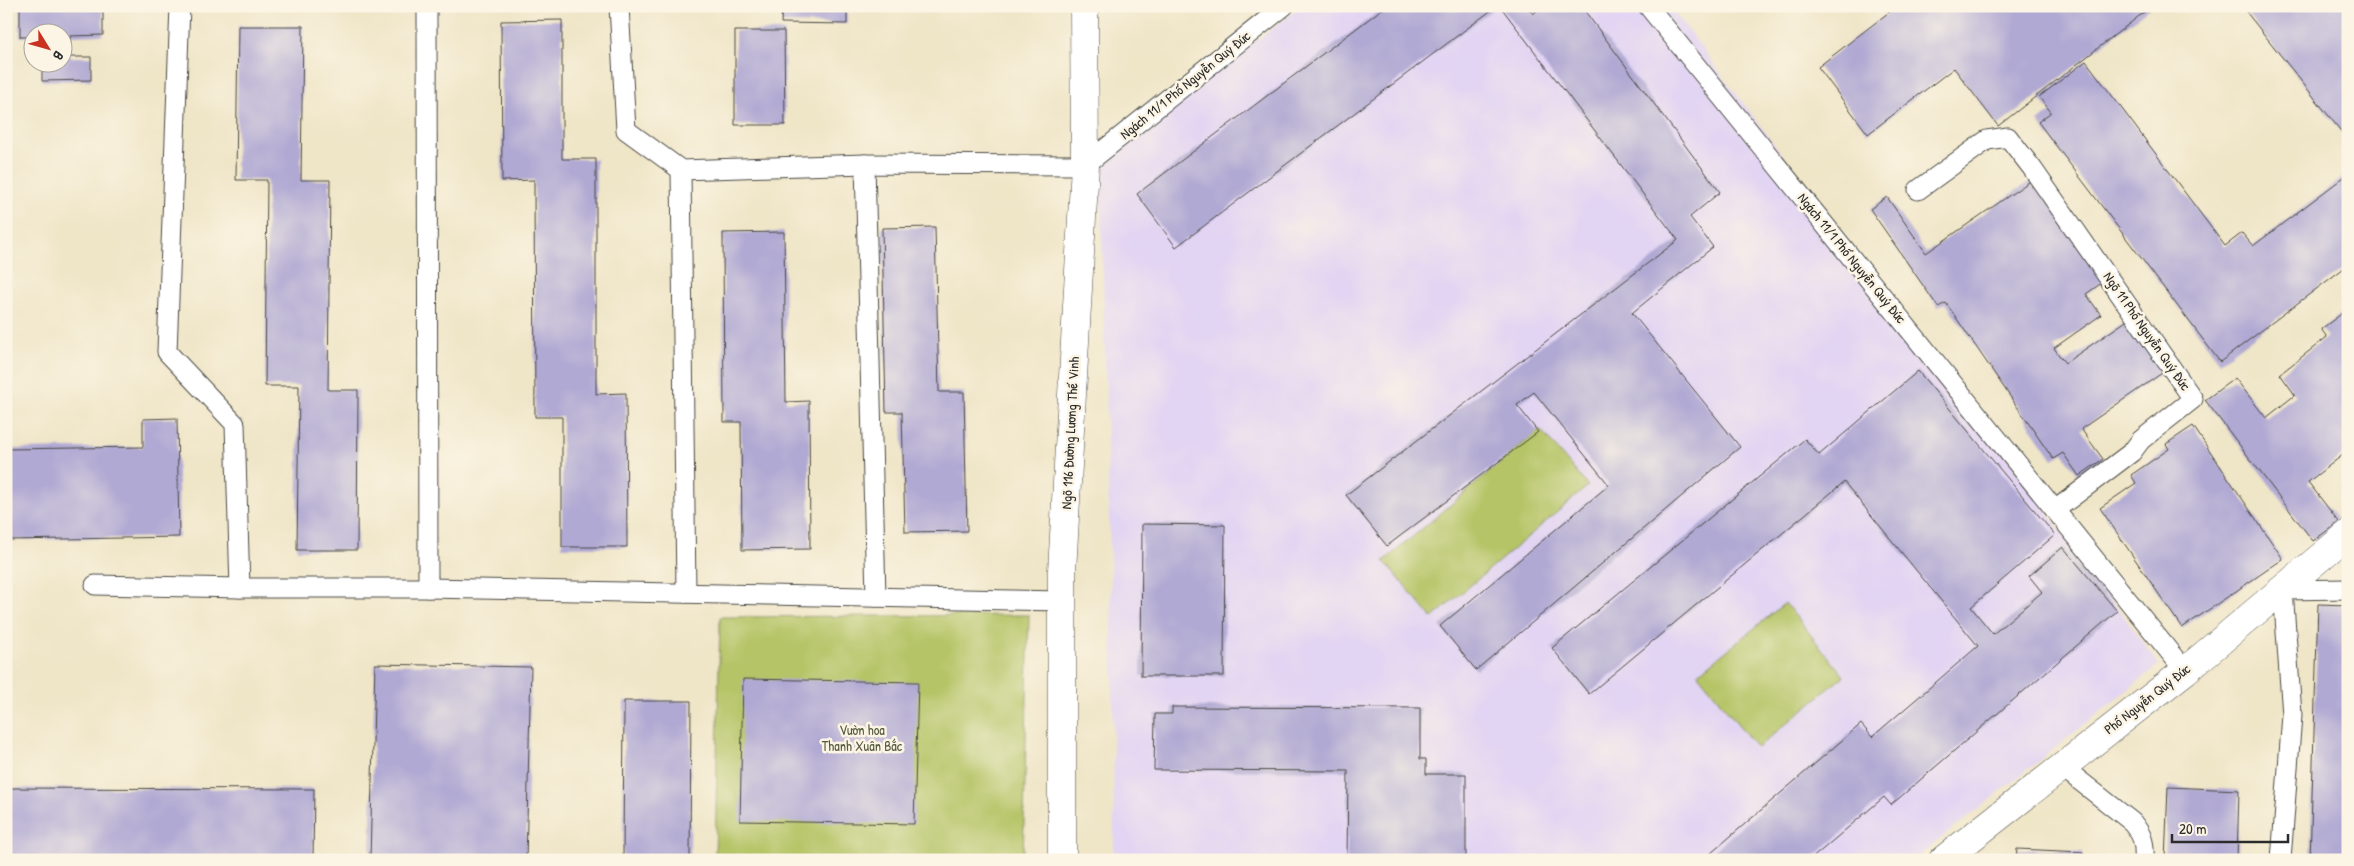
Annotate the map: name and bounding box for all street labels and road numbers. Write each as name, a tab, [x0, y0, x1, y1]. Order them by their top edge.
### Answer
street label: Ngách 11/1 Phố Nguyễn Quý Đức	[1116, 26, 1255, 144]
street label: Ngách 11/1 Phố Nguyễn Quý Đức	[1793, 189, 1911, 328]
street label: Ngõ 11 Phố Nguyễn Quý Đức	[2099, 268, 2196, 395]
street label: Ngõ 116 Đường Lương Thế Vinh	[1056, 356, 1084, 510]
street label: Phố Nguyễn Quý Đức	[2100, 659, 2195, 739]

